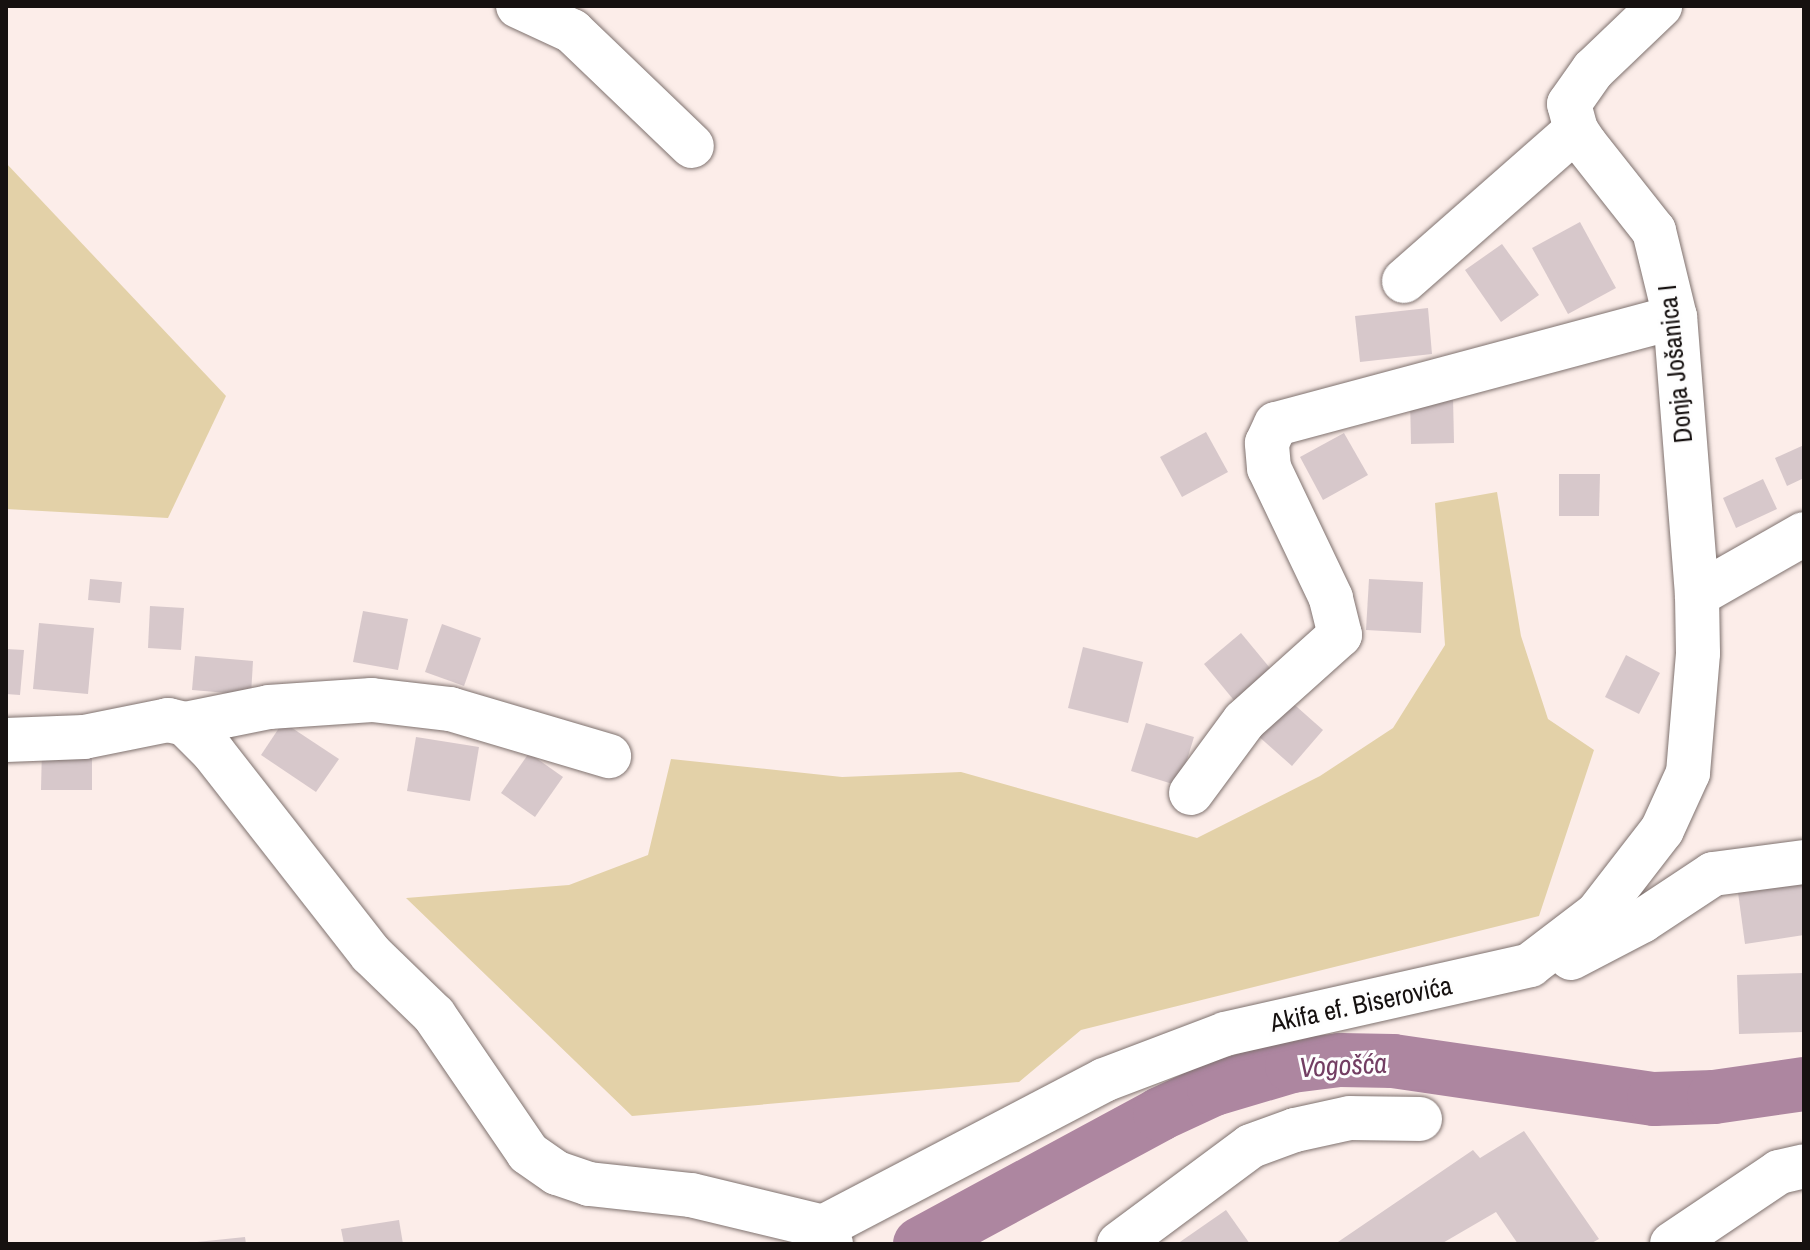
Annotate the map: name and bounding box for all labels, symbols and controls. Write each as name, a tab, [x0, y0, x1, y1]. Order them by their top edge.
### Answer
street label: Donja Jošanica I	[1651, 283, 1699, 445]
street label: Akifa ef. Biserovića	[1267, 970, 1455, 1038]
water label: Vogošća	[1298, 1046, 1388, 1084]

